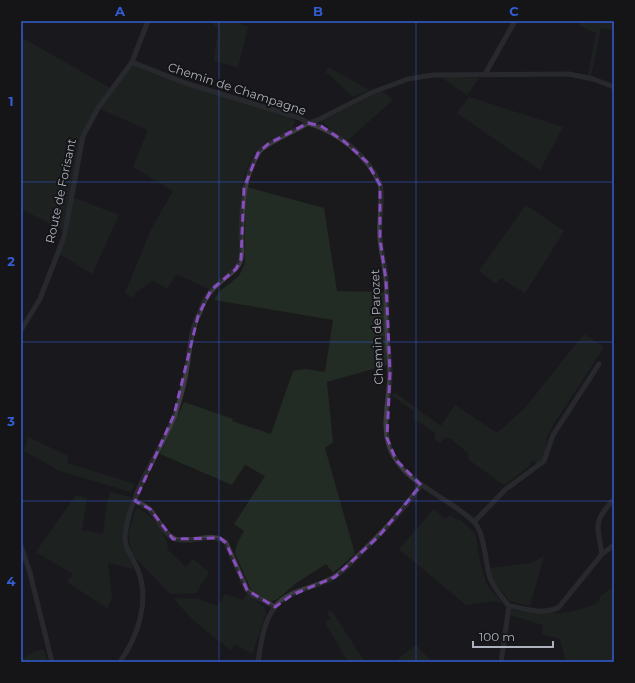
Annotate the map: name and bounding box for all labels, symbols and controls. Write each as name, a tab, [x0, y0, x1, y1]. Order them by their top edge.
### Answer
text: A	[114, 3, 126, 19]
text: B	[313, 3, 323, 19]
text: C	[509, 3, 519, 19]
street label: Chemin de Champagne	[166, 59, 308, 118]
text: 1	[8, 93, 14, 109]
street label: Route de Forisant	[42, 137, 79, 245]
text: 2	[7, 253, 15, 269]
street label: Chemin de Parozet	[367, 269, 386, 385]
text: 3	[6, 413, 15, 429]
text: 4	[7, 573, 16, 589]
scale bar	[473, 623, 553, 649]
text: 100 m	[479, 629, 515, 644]

